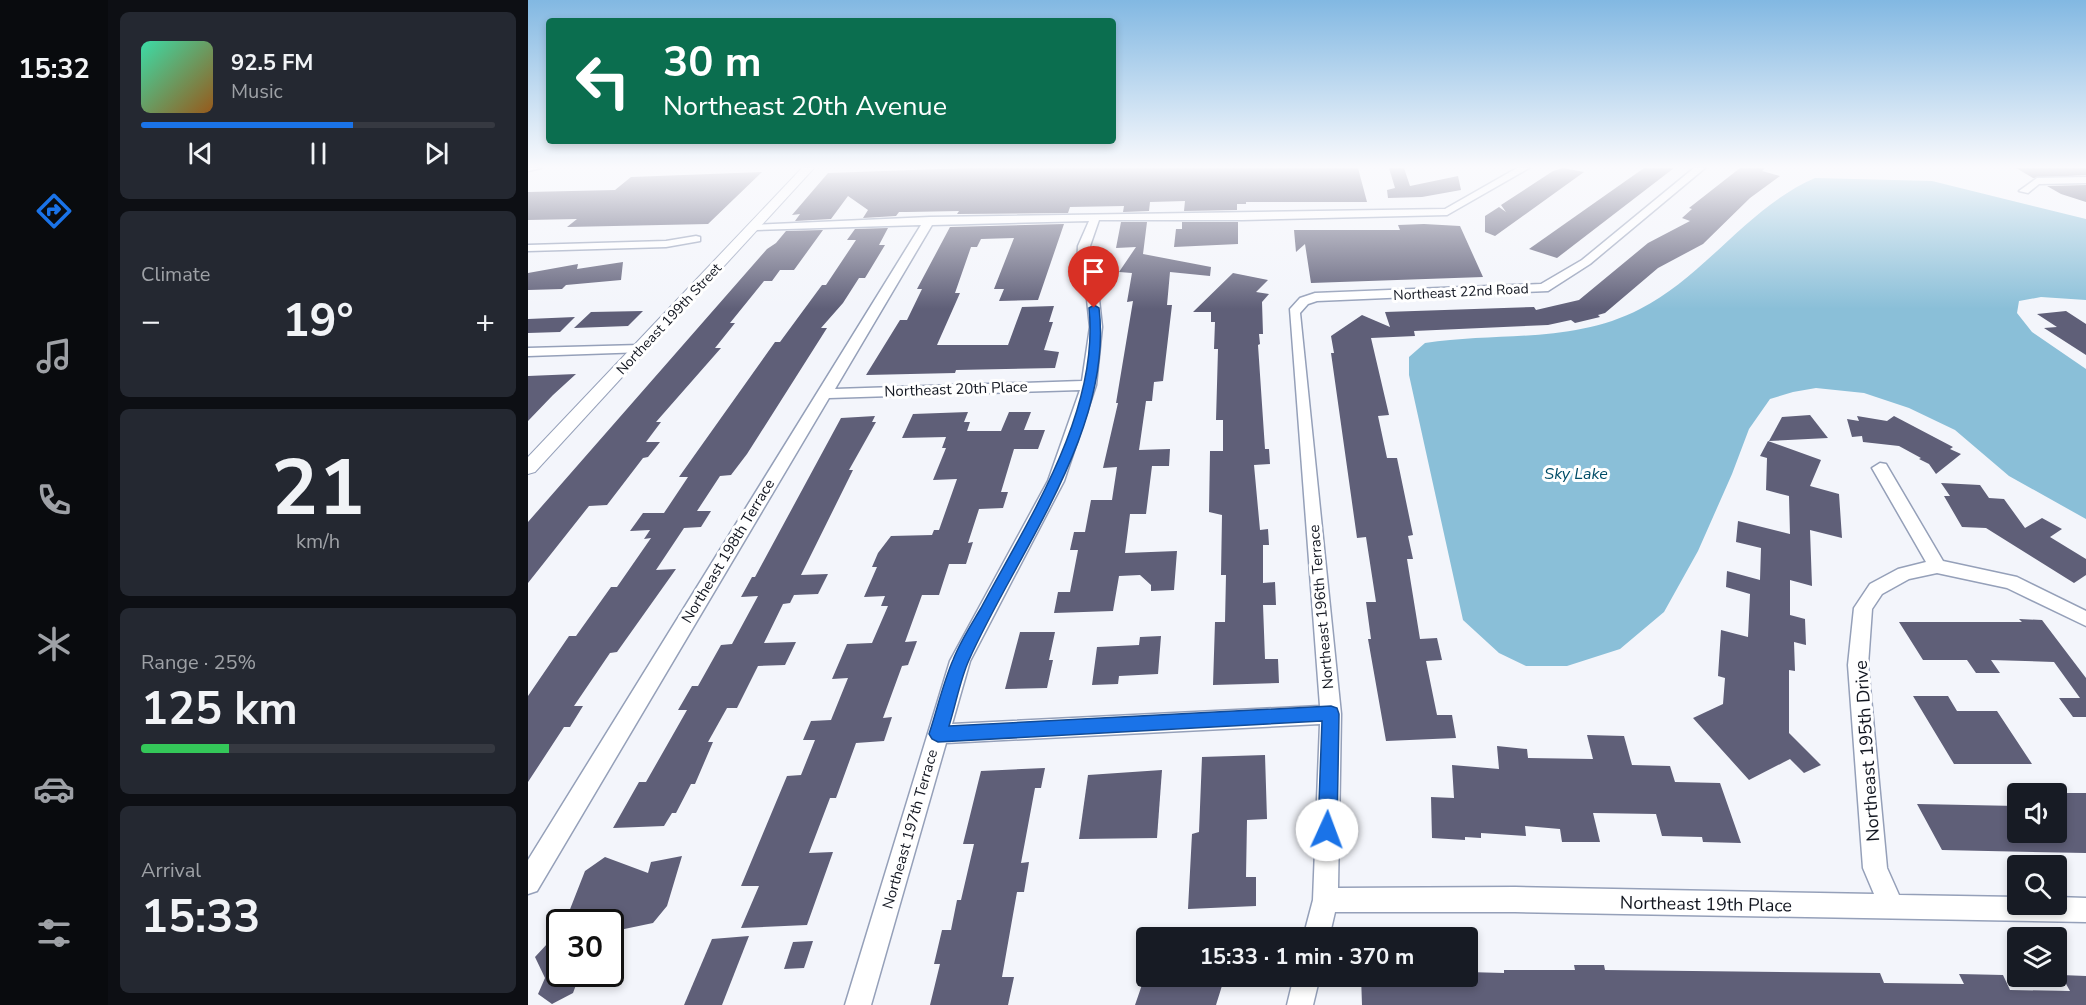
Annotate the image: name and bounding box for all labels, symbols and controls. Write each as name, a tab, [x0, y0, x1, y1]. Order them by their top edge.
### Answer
text: 30 m	[663, 34, 762, 91]
icon: left	[564, 42, 642, 120]
text: 92.5 FM	[231, 48, 313, 78]
text: 15:32	[18, 51, 90, 88]
text: Music	[231, 78, 283, 105]
text: Northeast 20th Avenue	[663, 88, 947, 125]
icon: previous	[184, 137, 217, 170]
icon: pause	[302, 137, 335, 170]
icon: next	[420, 137, 453, 170]
icon: directions	[33, 190, 75, 232]
pin	[1068, 246, 1119, 308]
icon: arrive	[1077, 255, 1110, 288]
street label: Northeast 199th Street	[612, 259, 726, 379]
text: Climate	[141, 261, 210, 288]
street label: Northeast 22nd Road	[1393, 279, 1529, 305]
text: 19°	[282, 291, 354, 352]
text: −	[141, 299, 161, 344]
text: +	[475, 299, 495, 344]
icon: music	[33, 335, 75, 377]
street label: Northeast 20th Place	[884, 377, 1028, 401]
text: 21	[271, 435, 365, 542]
water label: Sky Lake	[1544, 463, 1608, 485]
street label: Northeast 198th Terrace	[677, 475, 779, 627]
icon: phone	[33, 479, 75, 521]
street label: Northeast 196th Terrace	[1304, 524, 1338, 690]
text: km/h	[296, 528, 340, 555]
icon: climate	[33, 623, 75, 665]
text: Range · 25%	[141, 649, 256, 676]
street label: Northeast 195th Drive	[1849, 660, 1885, 842]
text: 125 km	[141, 679, 298, 740]
street label: Northeast 197th Terrace	[878, 747, 942, 911]
icon: car	[33, 768, 75, 810]
map controls	[2007, 783, 2067, 987]
button: sound	[2007, 783, 2067, 843]
position arrow	[1295, 798, 1359, 862]
button: search	[2007, 855, 2067, 915]
text: Arrival	[141, 857, 201, 884]
text: 15:33	[141, 887, 260, 948]
street label: Northeast 19th Place	[1620, 890, 1792, 918]
speed limit sign: 30	[546, 909, 624, 987]
icon: filters	[33, 912, 75, 954]
button: layers	[2007, 927, 2067, 987]
text: 15:33 · 1 min · 370 m	[1200, 942, 1414, 972]

